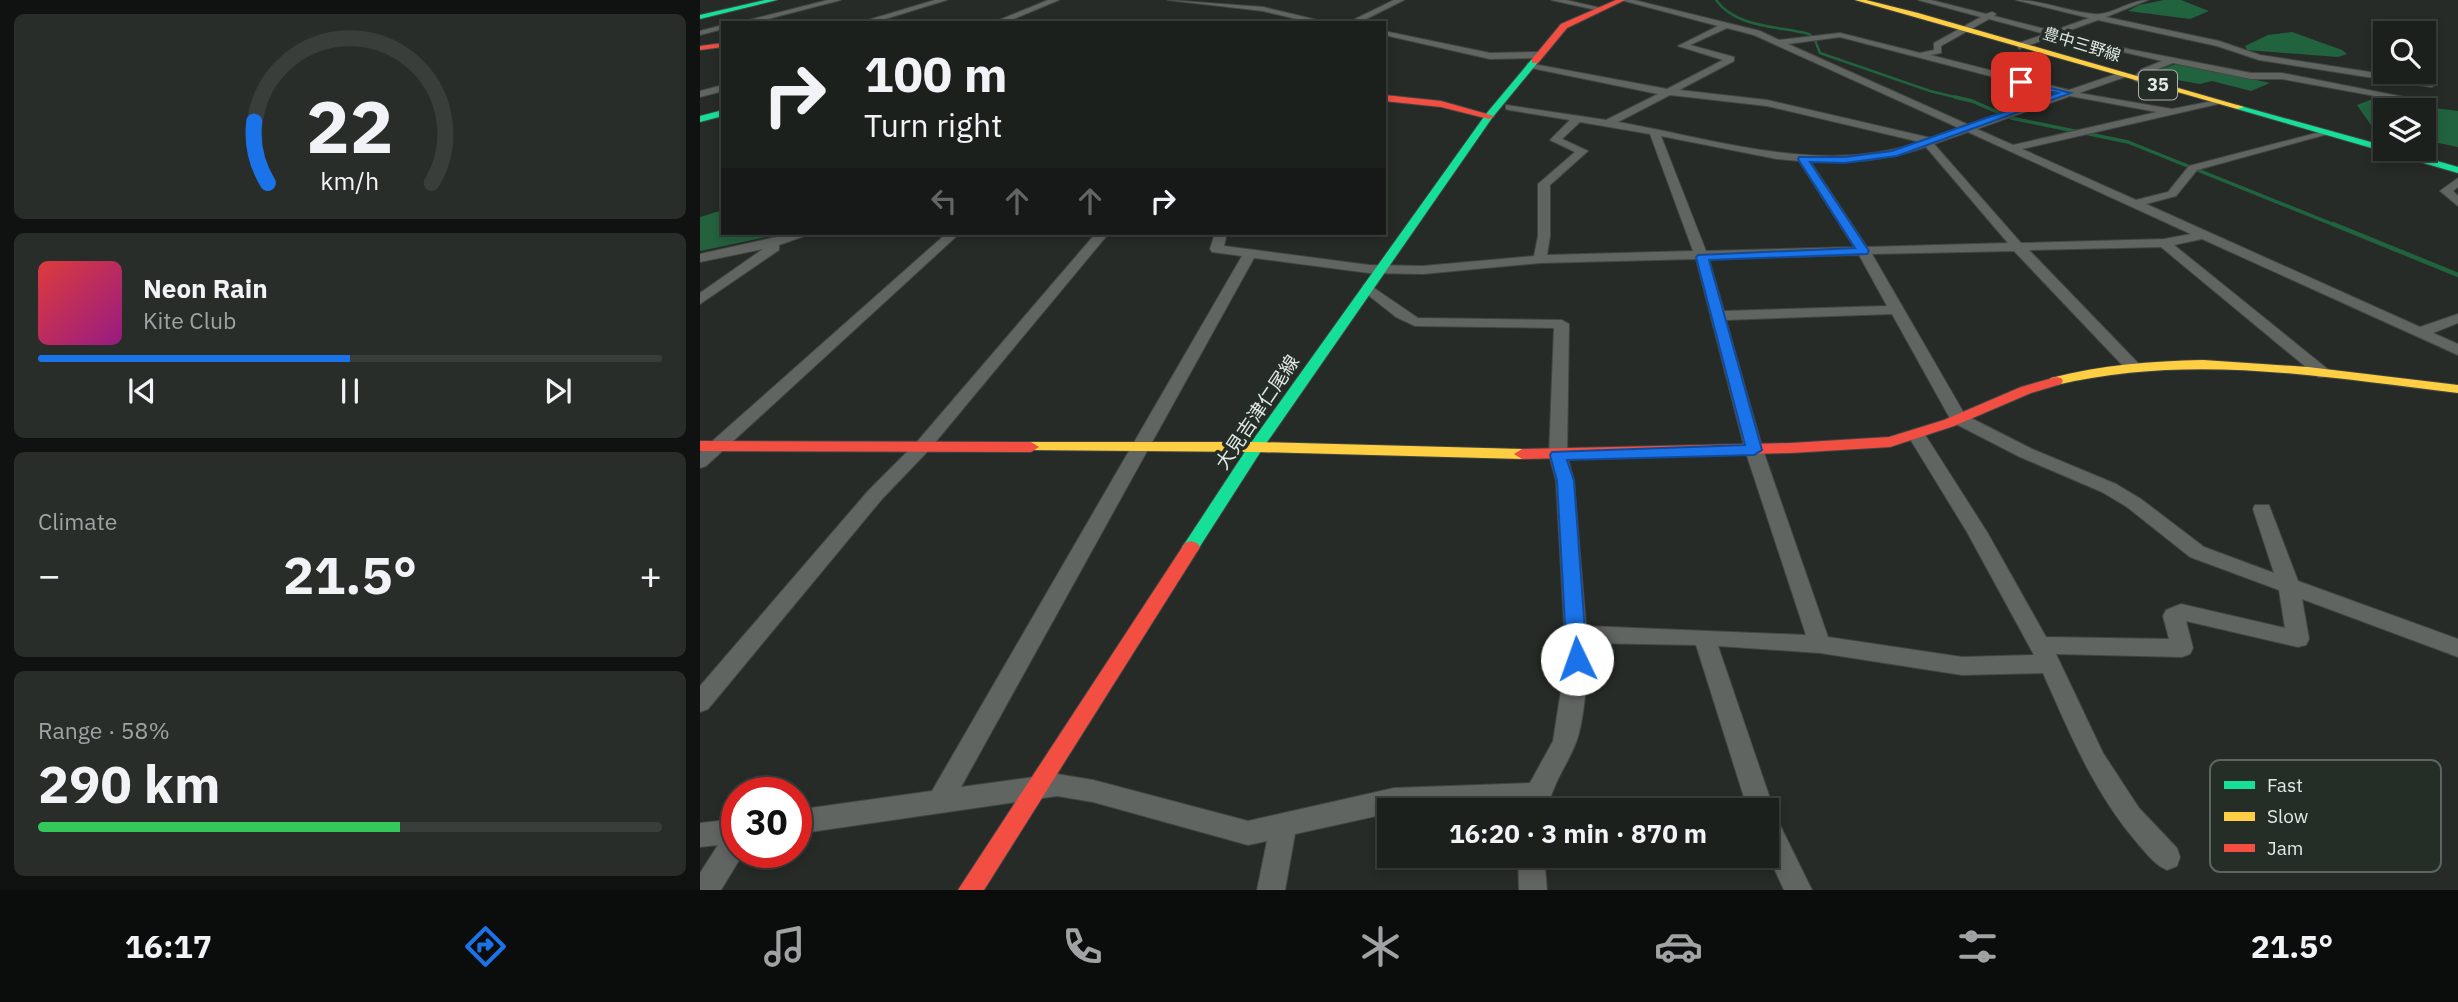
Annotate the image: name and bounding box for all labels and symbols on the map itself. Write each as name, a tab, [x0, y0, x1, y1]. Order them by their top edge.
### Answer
street label: 豊中三野線	[2041, 23, 2123, 65]
pin	[1991, 52, 2051, 112]
road number: 35	[2139, 70, 2177, 100]
street label: 大見吉津仁尾線	[1210, 350, 1304, 474]
position arrow	[1540, 622, 1614, 696]
legend	[2210, 760, 2441, 872]
text: Fast	[2267, 773, 2303, 797]
speed limit sign: 30	[721, 777, 812, 868]
text: Slow	[2267, 804, 2308, 828]
text: Jam	[2267, 836, 2303, 860]

